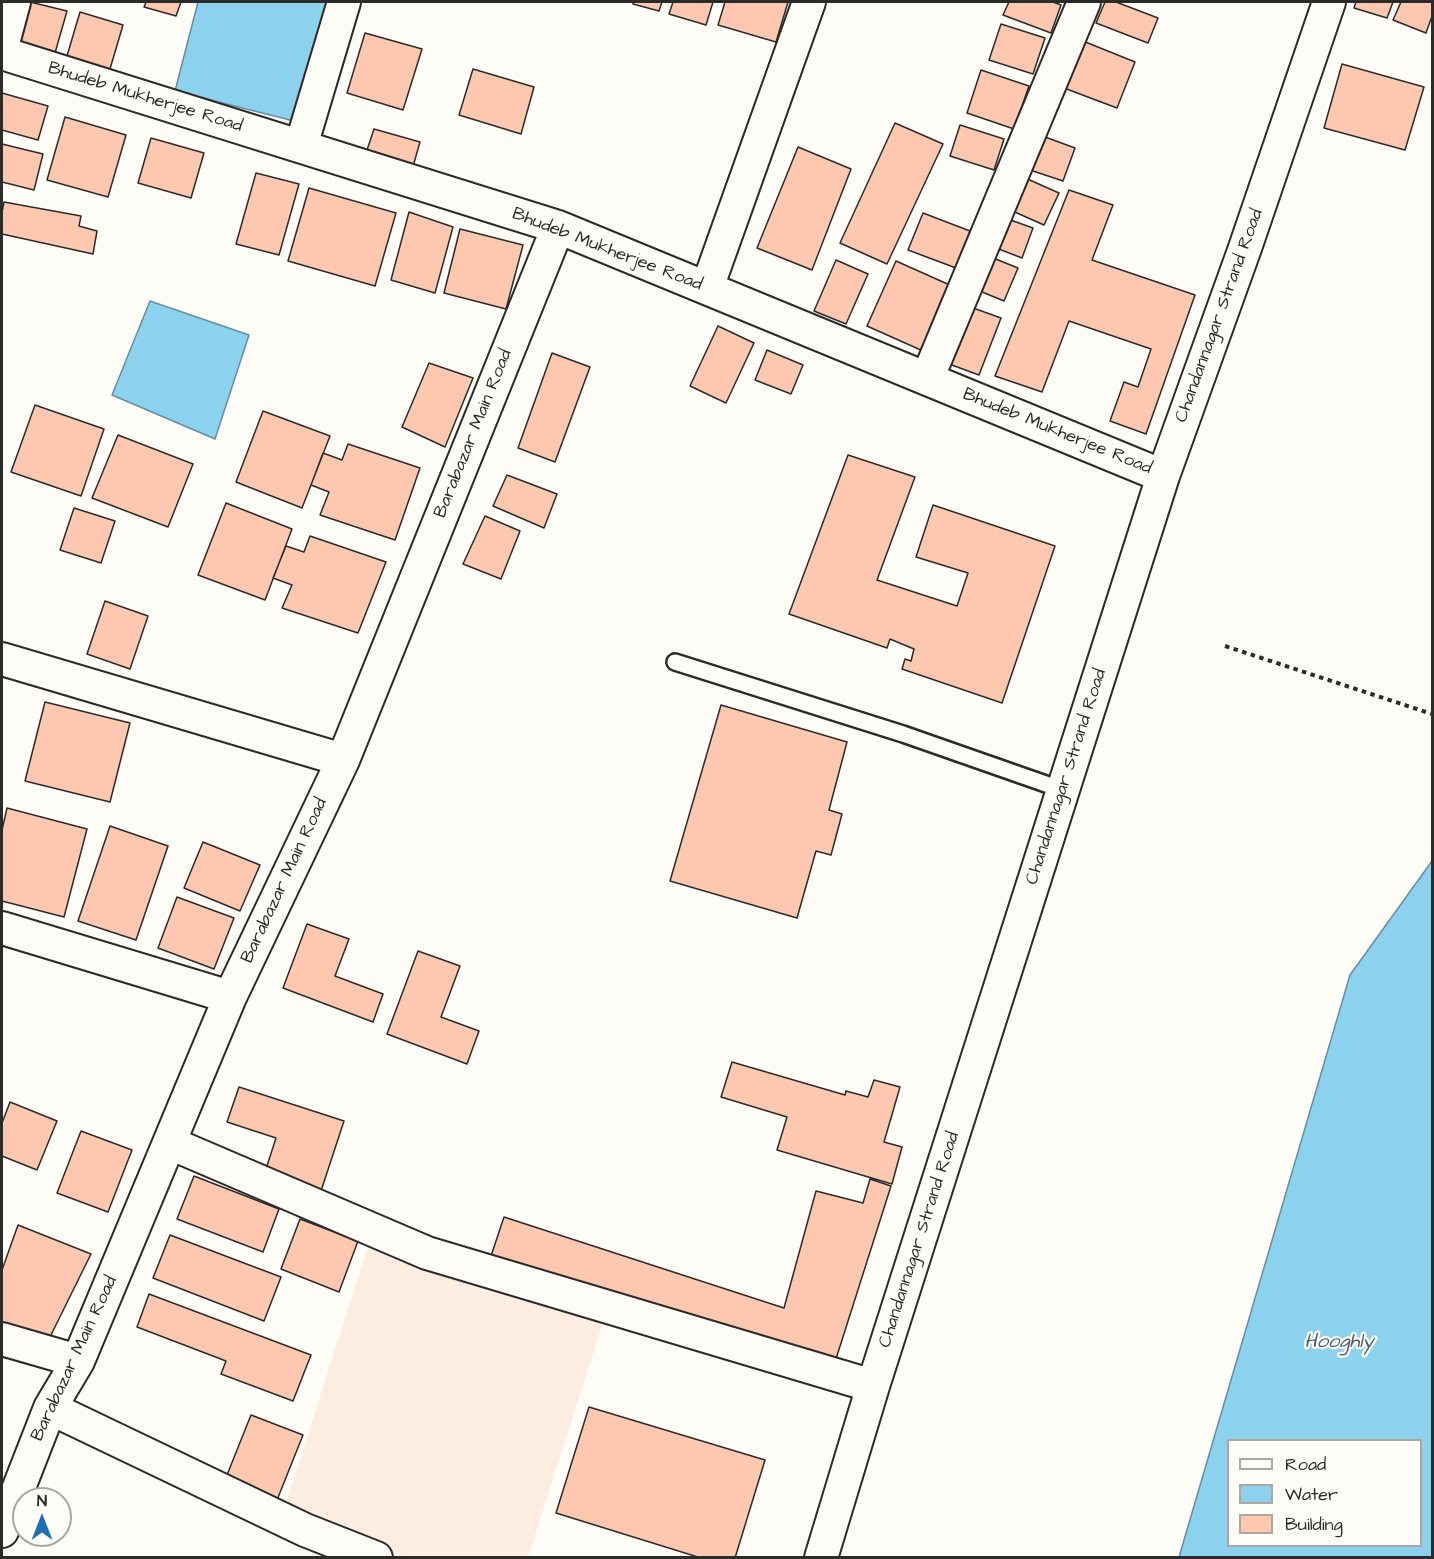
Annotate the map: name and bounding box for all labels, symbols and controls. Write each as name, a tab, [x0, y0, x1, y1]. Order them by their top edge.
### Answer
street label: Bhudeb Mukherjee Road	[45, 58, 245, 138]
street label: Bhudeb Mukherjee Road	[509, 204, 705, 296]
street label: Chandannagar Strand Road	[1171, 206, 1269, 426]
street label: Barabazar Main Road	[430, 347, 518, 521]
street label: Bhudeb Mukherjee Road	[959, 384, 1155, 480]
street label: Chandannagar Strand Road	[1022, 666, 1112, 888]
street label: Barabazar Main Road	[237, 795, 333, 967]
street label: Chandannagar Strand Road	[875, 1129, 965, 1351]
street label: Barabazar Main Road	[27, 1273, 123, 1445]
water label: Hooghly	[1305, 1331, 1373, 1355]
legend	[1227, 1439, 1422, 1547]
text: Road	[1285, 1452, 1326, 1477]
text: Water	[1285, 1482, 1338, 1507]
north arrow	[12, 1487, 72, 1547]
text: N	[37, 1490, 47, 1512]
text: Building	[1285, 1512, 1343, 1537]

